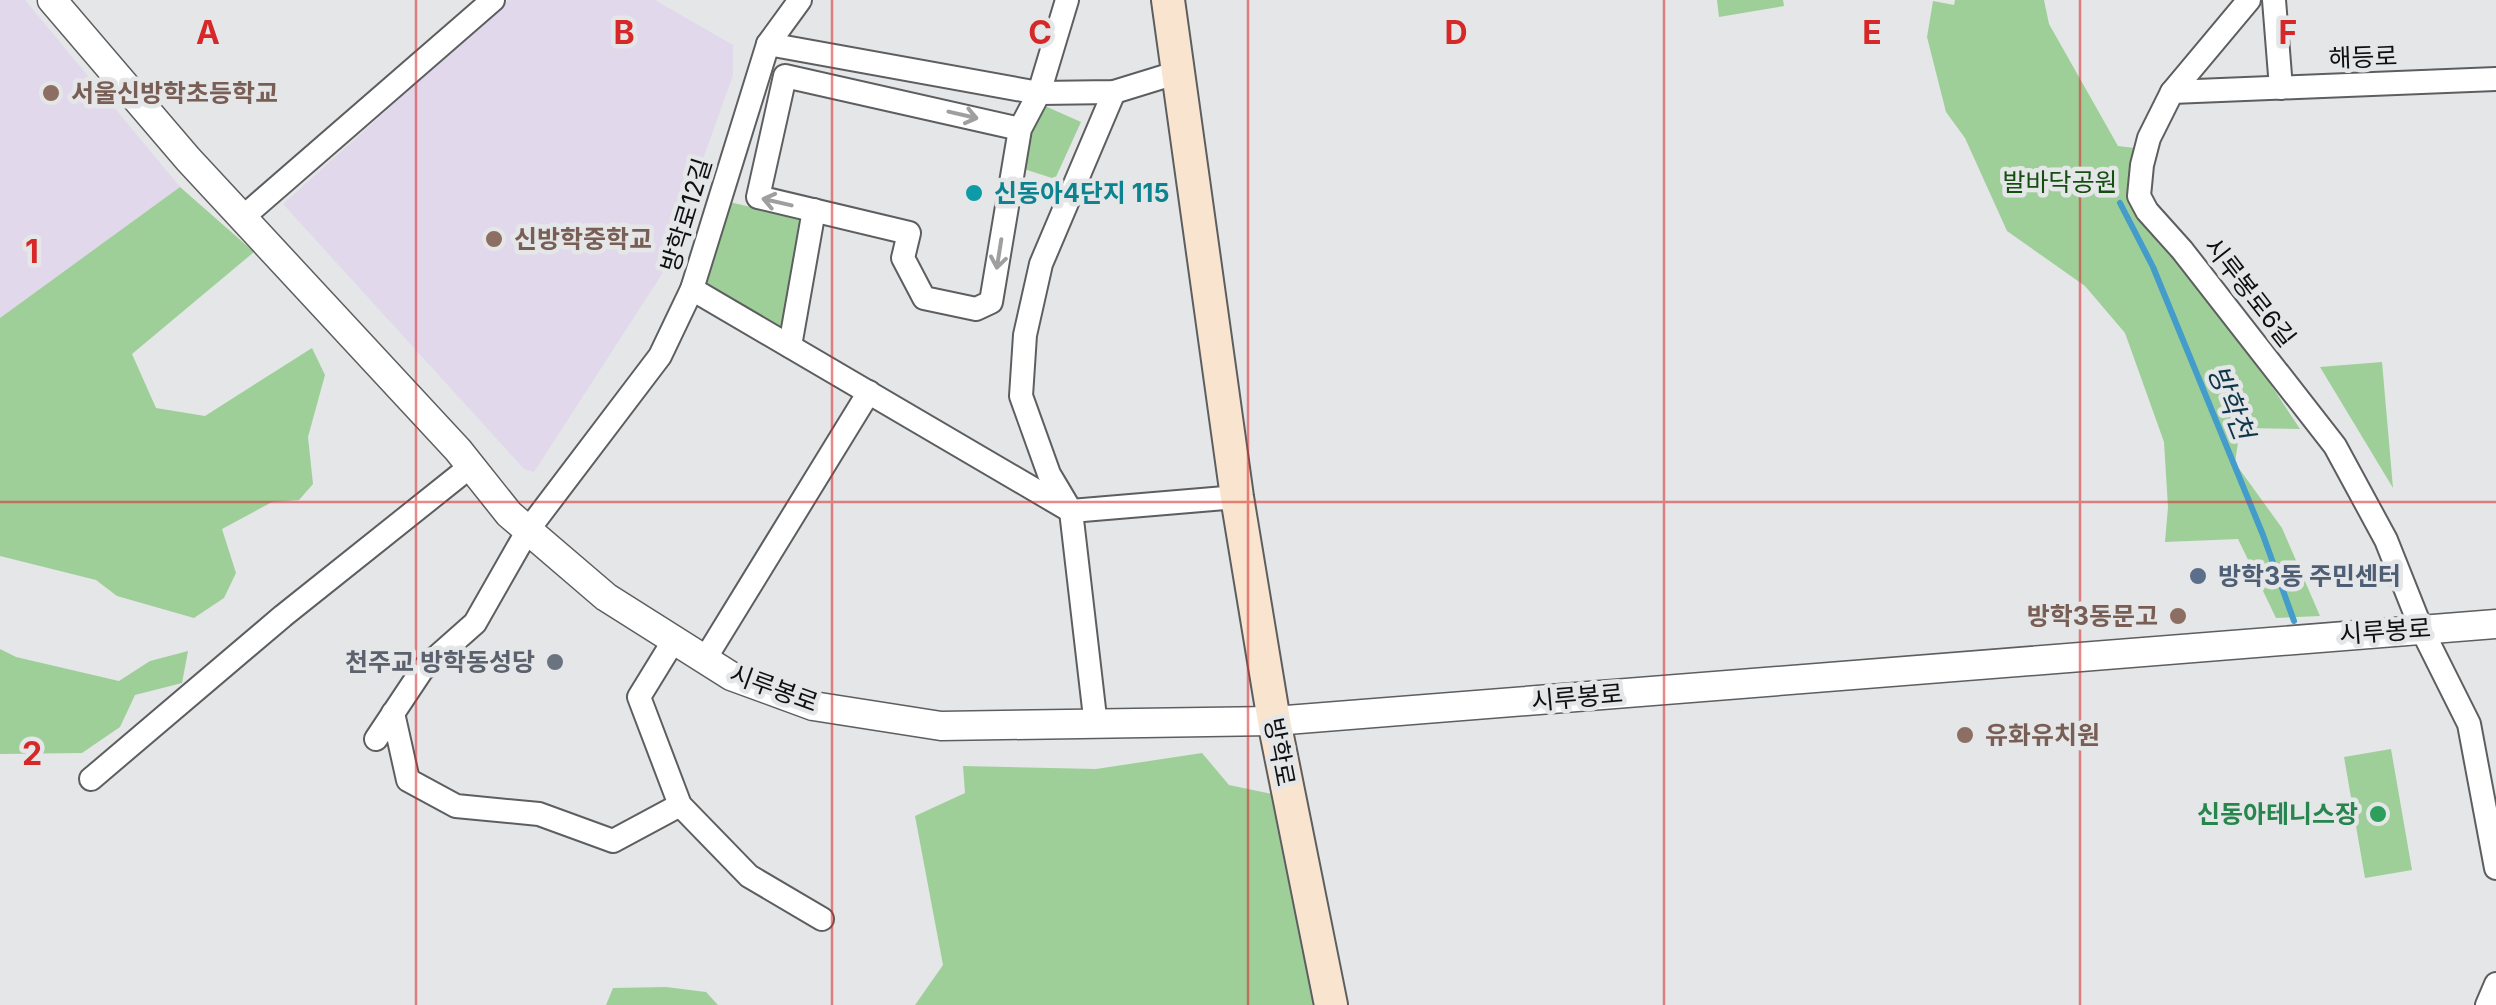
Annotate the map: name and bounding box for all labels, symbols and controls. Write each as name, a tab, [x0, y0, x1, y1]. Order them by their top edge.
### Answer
text: A	[196, 13, 220, 52]
text: B	[613, 13, 635, 52]
text: C	[1028, 13, 1052, 52]
text: D	[1444, 13, 1468, 52]
text: E	[1862, 13, 1882, 52]
text: F	[2279, 13, 2297, 52]
street label: 해등로	[2328, 41, 2398, 73]
place label: 서울신방학초등학교	[71, 78, 278, 108]
marker: 서울신방학초등학교	[40, 82, 62, 104]
one-way arrow	[946, 106, 978, 125]
street label: 방학로12길	[654, 154, 718, 276]
park label: 발바닥공원	[2002, 167, 2118, 197]
place label: 신동아4단지 115	[994, 178, 1169, 208]
marker: 신동아4단지 115	[963, 182, 985, 204]
one-way arrow	[762, 192, 794, 210]
place label: 신방학중학교	[514, 224, 652, 254]
marker: 신방학중학교	[483, 228, 505, 250]
street label: 시루봉로6길	[2198, 231, 2302, 353]
text: 1	[25, 232, 39, 271]
one-way arrow	[990, 237, 1008, 270]
water label: 방학천	[2201, 360, 2262, 447]
place label: 방학3동 주민센터	[2218, 561, 2401, 591]
marker: 방학3동 주민센터	[2187, 565, 2209, 587]
place label: 방학3동문고	[2027, 601, 2158, 631]
marker: 방학3동문고	[2167, 605, 2189, 627]
street label: 시루봉로	[2338, 613, 2432, 649]
place label: 천주교 방학동성당	[345, 647, 535, 677]
marker: 천주교 방학동성당	[544, 651, 566, 673]
street label: 시루봉로	[726, 658, 822, 718]
street label: 시루봉로	[1530, 678, 1624, 716]
street label: 방학로	[1259, 715, 1301, 789]
place label: 유화유치원	[1985, 720, 2100, 750]
marker: 유화유치원	[1954, 724, 1976, 746]
text: 2	[22, 734, 42, 773]
place label: 신동아테니스장	[2197, 799, 2358, 829]
marker: 신동아테니스장	[2367, 803, 2389, 825]

